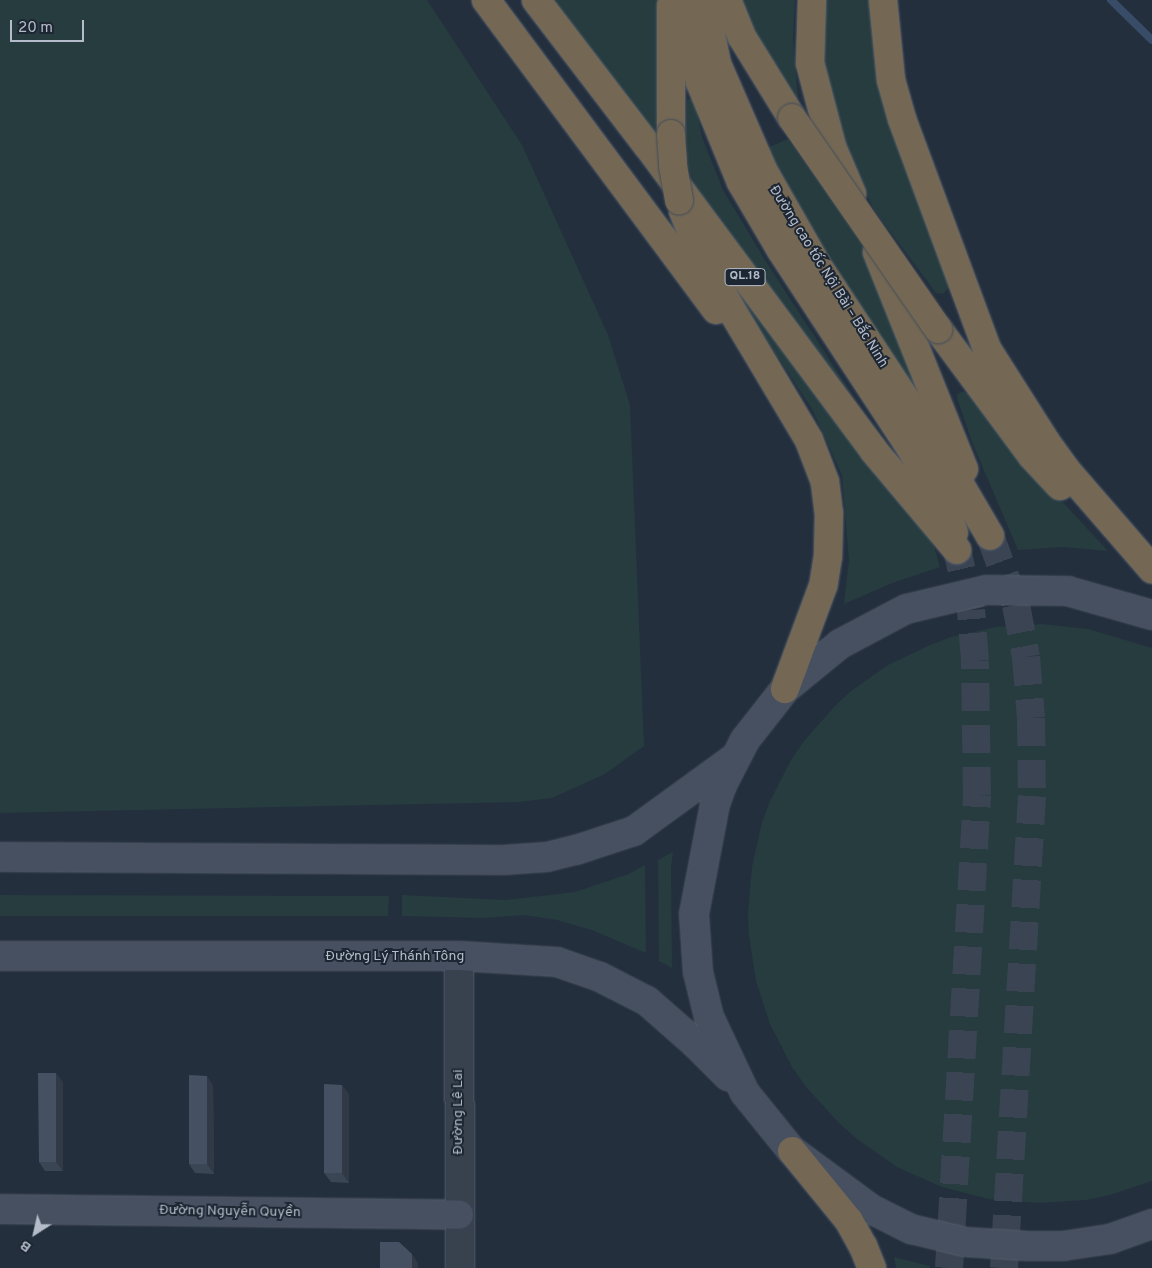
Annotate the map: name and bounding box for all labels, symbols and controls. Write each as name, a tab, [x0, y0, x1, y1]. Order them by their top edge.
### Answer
scale bar	[12, 10, 86, 42]
text: 20 m	[18, 19, 53, 38]
street label: Đường cao tốc Nội Bài – Bắc Ninh	[765, 183, 891, 371]
road number: QL.18	[724, 268, 766, 286]
street label: Đường Lý Thánh Tông	[325, 949, 465, 965]
street label: Đường Lê Lai	[451, 1069, 467, 1155]
street label: Đường Nguyễn Quyền	[159, 1202, 301, 1222]
north arrow	[10, 1208, 60, 1258]
text: B	[17, 1236, 35, 1255]

